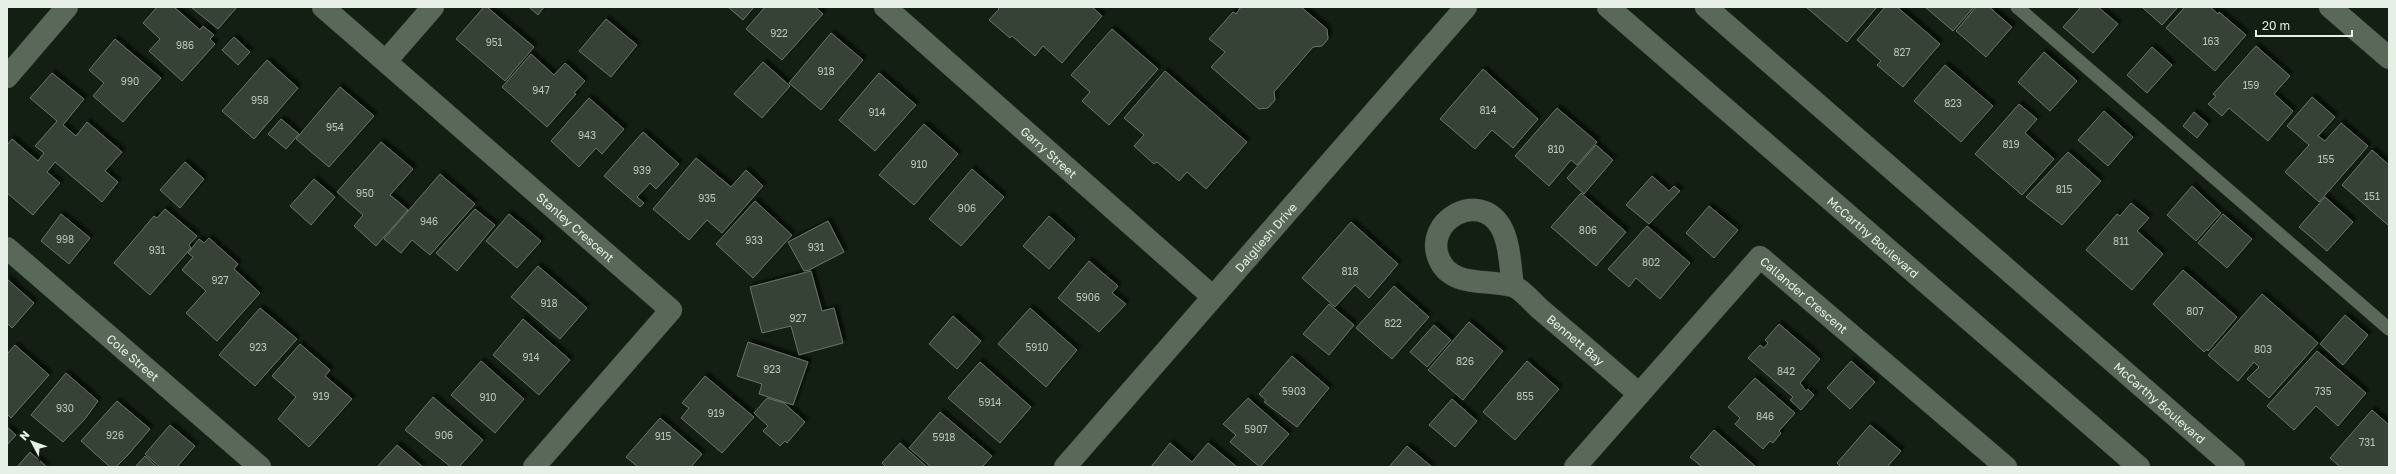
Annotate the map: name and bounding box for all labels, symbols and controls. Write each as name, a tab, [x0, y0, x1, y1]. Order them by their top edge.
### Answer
scale bar	[2256, 12, 2352, 38]
text: 20 m	[2262, 18, 2290, 33]
house number: 922	[770, 27, 788, 39]
house number: 163	[2203, 35, 2220, 47]
house number: 951	[486, 36, 502, 48]
house number: 986	[176, 39, 194, 51]
house number: 827	[1893, 46, 1911, 58]
house number: 918	[818, 65, 835, 77]
house number: 990	[121, 75, 139, 87]
house number: 159	[2243, 79, 2259, 91]
house number: 947	[532, 84, 550, 96]
house number: 958	[251, 94, 269, 106]
house number: 823	[1944, 97, 1962, 109]
house number: 814	[1479, 104, 1497, 116]
house number: 914	[869, 106, 886, 118]
house number: 954	[326, 121, 344, 133]
street label: Garry Street	[1018, 123, 1081, 181]
house number: 943	[578, 129, 596, 141]
house number: 819	[2003, 138, 2020, 150]
house number: 810	[1547, 143, 1565, 155]
house number: 155	[2318, 153, 2334, 165]
house number: 910	[910, 158, 928, 170]
house number: 939	[633, 164, 651, 176]
house number: 815	[2056, 183, 2073, 195]
house number: 950	[356, 187, 374, 199]
street label: Stanley Crescent	[534, 189, 618, 265]
house number: 151	[2364, 190, 2380, 202]
house number: 935	[698, 192, 716, 204]
street label: McCarthy Boulevard	[1824, 193, 1922, 281]
street label: Dalgliesh Drive	[1231, 199, 1300, 275]
house number: 906	[958, 202, 976, 214]
house number: 946	[420, 215, 438, 227]
house number: 806	[1579, 224, 1597, 236]
house number: 998	[56, 233, 74, 245]
house number: 933	[745, 234, 763, 246]
house number: 811	[2113, 235, 2129, 247]
house number: 931	[808, 241, 825, 253]
house number: 931	[149, 244, 166, 256]
street label: Callander Crescent	[1757, 253, 1851, 336]
house number: 802	[1642, 256, 1660, 268]
house number: 818	[1341, 265, 1359, 277]
house number: 927	[211, 274, 229, 286]
house number: 5906	[1076, 291, 1100, 303]
house number: 918	[541, 297, 558, 309]
house number: 807	[2186, 305, 2204, 317]
street label: Bennett Bay	[1544, 311, 1608, 368]
house number: 927	[789, 312, 807, 324]
house number: 822	[1384, 317, 1402, 329]
street label: Cole Street	[104, 330, 163, 384]
house number: 923	[249, 341, 267, 353]
house number: 5910	[1026, 341, 1048, 353]
house number: 803	[2254, 343, 2272, 355]
house number: 914	[523, 351, 540, 363]
house number: 826	[1456, 355, 1474, 367]
street label: McCarthy Boulevard	[2111, 359, 2209, 446]
house number: 923	[763, 363, 781, 375]
house number: 842	[1777, 365, 1795, 377]
house number: 5903	[1282, 385, 1306, 397]
house number: 735	[2315, 385, 2332, 397]
house number: 919	[313, 390, 329, 402]
house number: 855	[1516, 390, 1534, 402]
house number: 910	[479, 391, 497, 403]
house number: 5914	[979, 396, 1001, 408]
house number: 930	[56, 402, 74, 414]
house number: 919	[708, 407, 724, 419]
house number: 846	[1756, 410, 1774, 422]
north arrow	[12, 422, 52, 462]
house number: 5907	[1244, 423, 1268, 435]
text: N	[16, 428, 32, 443]
house number: 926	[106, 429, 124, 441]
house number: 906	[435, 429, 453, 441]
house number: 915	[655, 430, 672, 442]
house number: 5918	[933, 431, 955, 443]
house number: 731	[2359, 436, 2375, 448]

